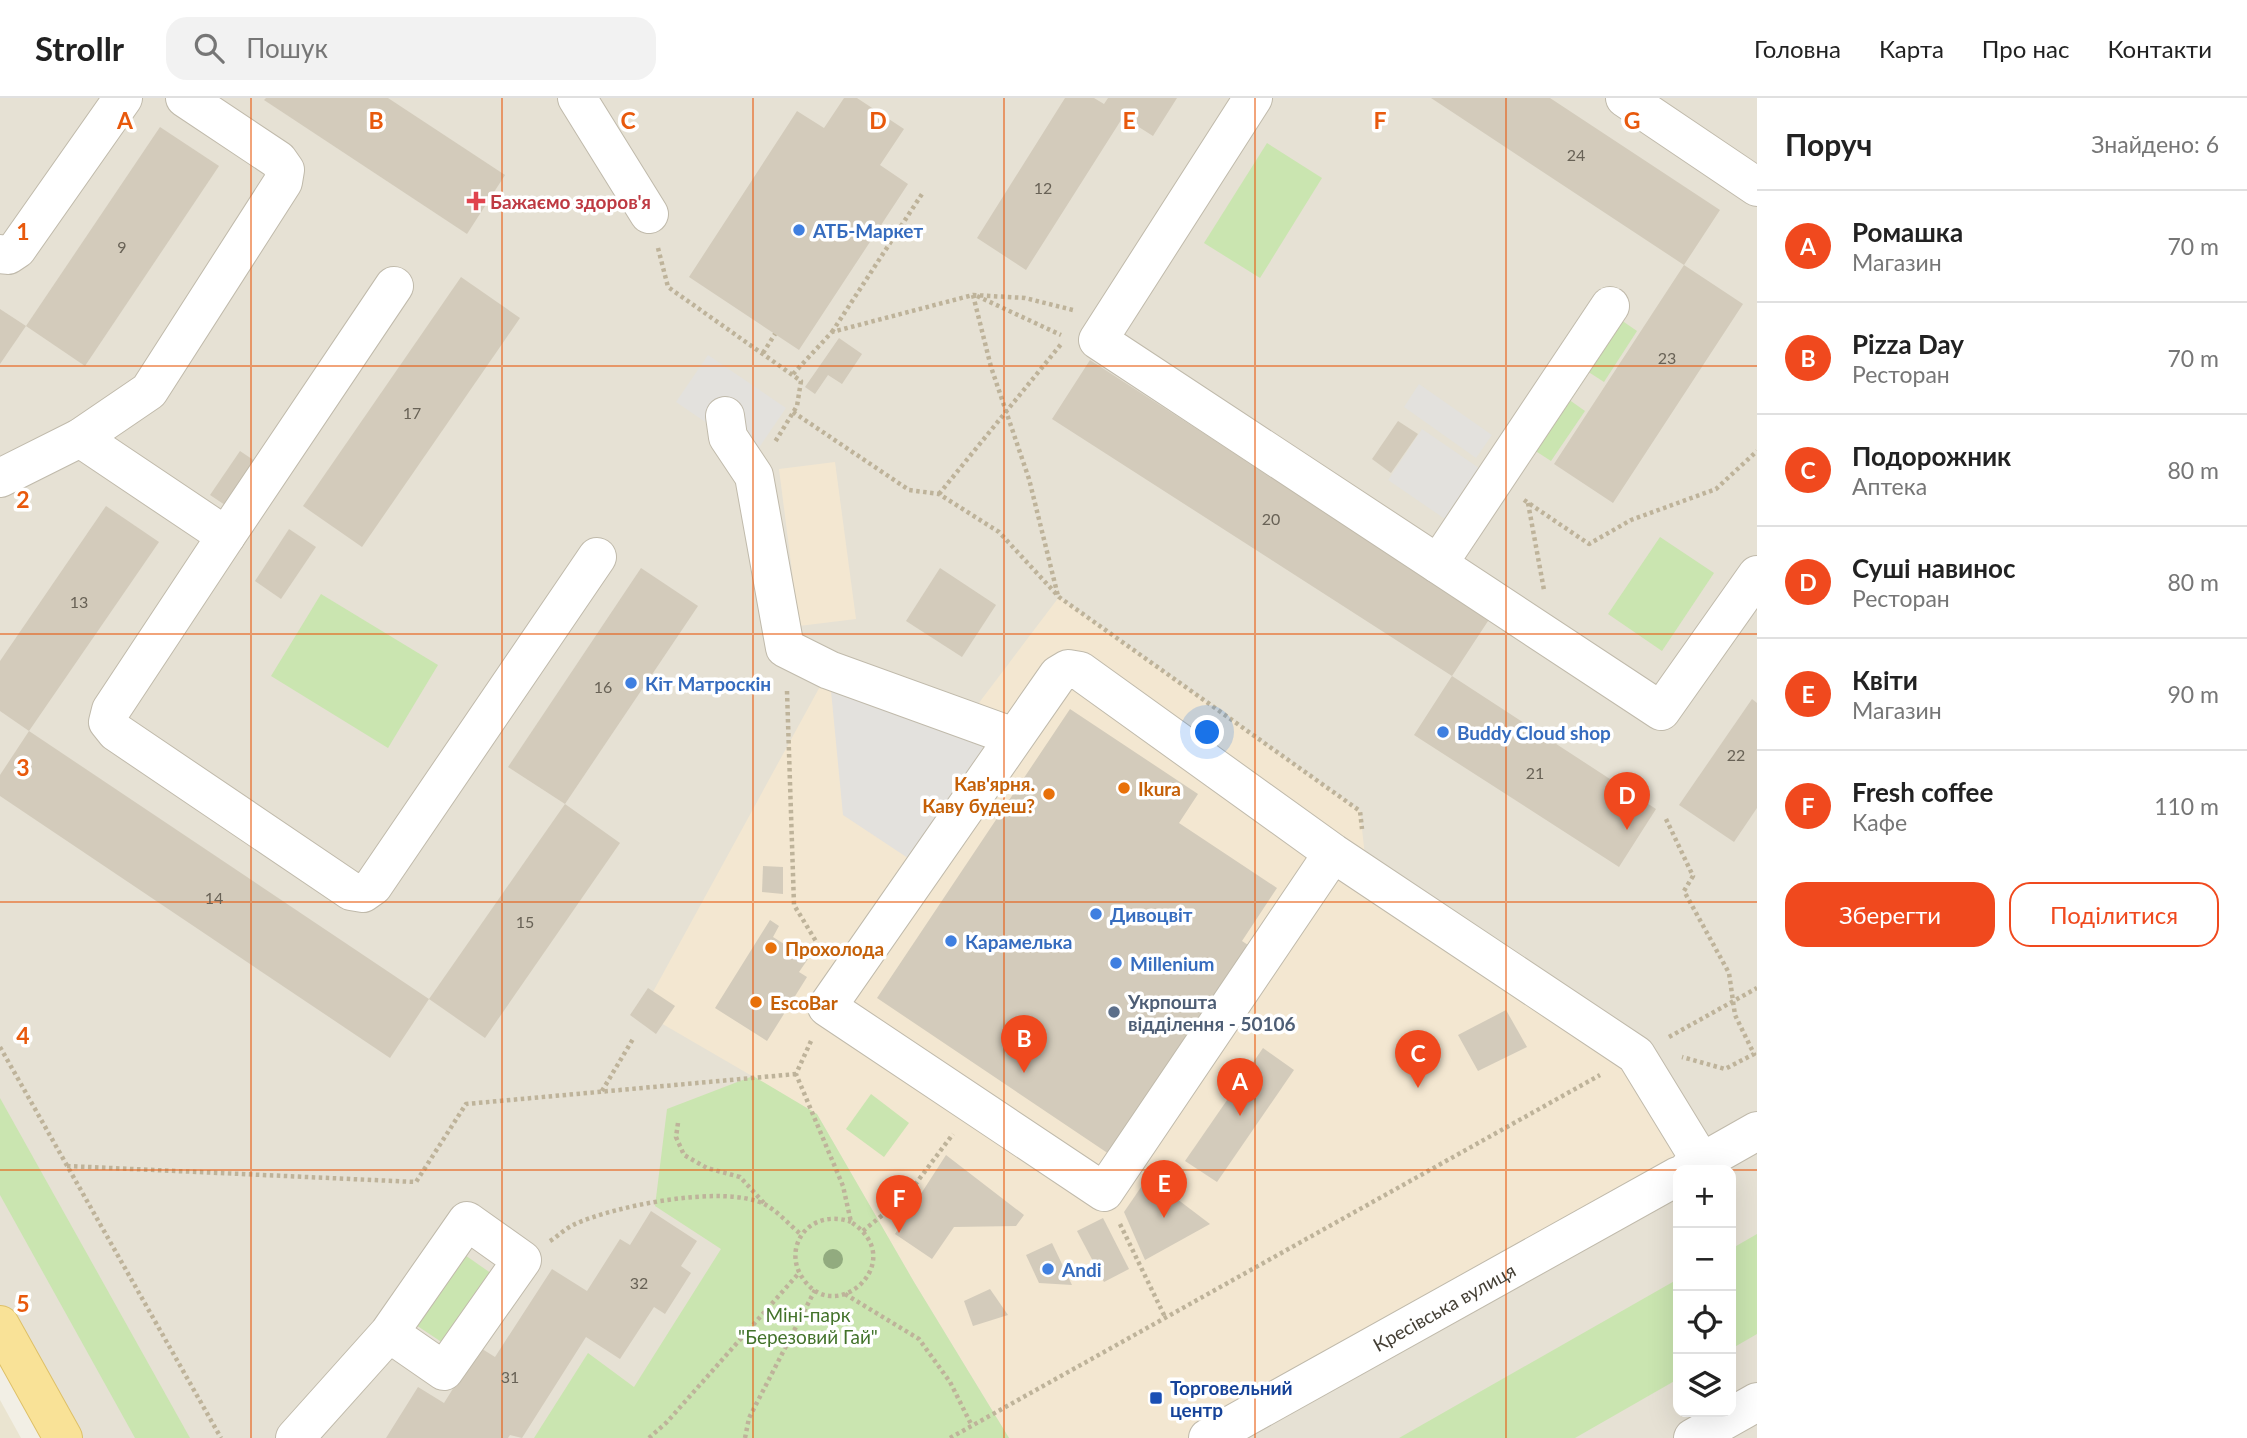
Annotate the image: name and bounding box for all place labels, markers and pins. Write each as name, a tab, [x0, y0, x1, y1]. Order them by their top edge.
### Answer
place label: Бажаємо здоров'я	[490, 190, 651, 213]
marker: Бажаємо здоров'я	[468, 193, 484, 209]
place label: АТБ-Маркет	[812, 219, 923, 242]
marker: АТБ-Маркет	[791, 222, 807, 238]
place label: Кiт Матроскін	[645, 672, 771, 695]
marker: Кiт Матроскін	[623, 675, 639, 691]
place label: Buddy Cloud shop	[1457, 721, 1611, 744]
marker: Buddy Cloud shop	[1435, 724, 1451, 740]
place label: Кав'ярня. Каву будеш?	[922, 772, 1035, 817]
pin: D	[1604, 772, 1650, 830]
place label: Ikura	[1138, 777, 1181, 800]
marker: Ikura	[1116, 780, 1132, 796]
marker: Кав'ярня. Каву будеш?	[1041, 786, 1057, 802]
place label: Дивоцвіт	[1110, 903, 1193, 926]
marker: Дивоцвіт	[1088, 906, 1104, 922]
place label: Карамелька	[965, 930, 1072, 953]
marker: Карамелька	[943, 933, 959, 949]
place label: Прохолода	[785, 937, 884, 960]
marker: Прохолода	[763, 940, 779, 956]
place label: Millenium	[1130, 952, 1214, 975]
marker: Millenium	[1108, 955, 1124, 971]
place label: Укрпошта відділення - 50106	[1127, 990, 1296, 1035]
place label: EscoBar	[770, 991, 839, 1014]
marker: EscoBar	[748, 994, 764, 1010]
marker: Укрпошта відділення - 50106	[1106, 1004, 1122, 1020]
pin: B	[1001, 1015, 1047, 1073]
pin: C	[1395, 1030, 1441, 1088]
pin: A	[1217, 1058, 1263, 1116]
pin: E	[1141, 1160, 1187, 1218]
pin: F	[876, 1175, 922, 1233]
place label: Andi	[1061, 1258, 1102, 1281]
marker: Andi	[1040, 1261, 1056, 1277]
place label: Торговельний центр	[1170, 1376, 1293, 1421]
marker: Торговельний центр	[1148, 1390, 1164, 1406]

